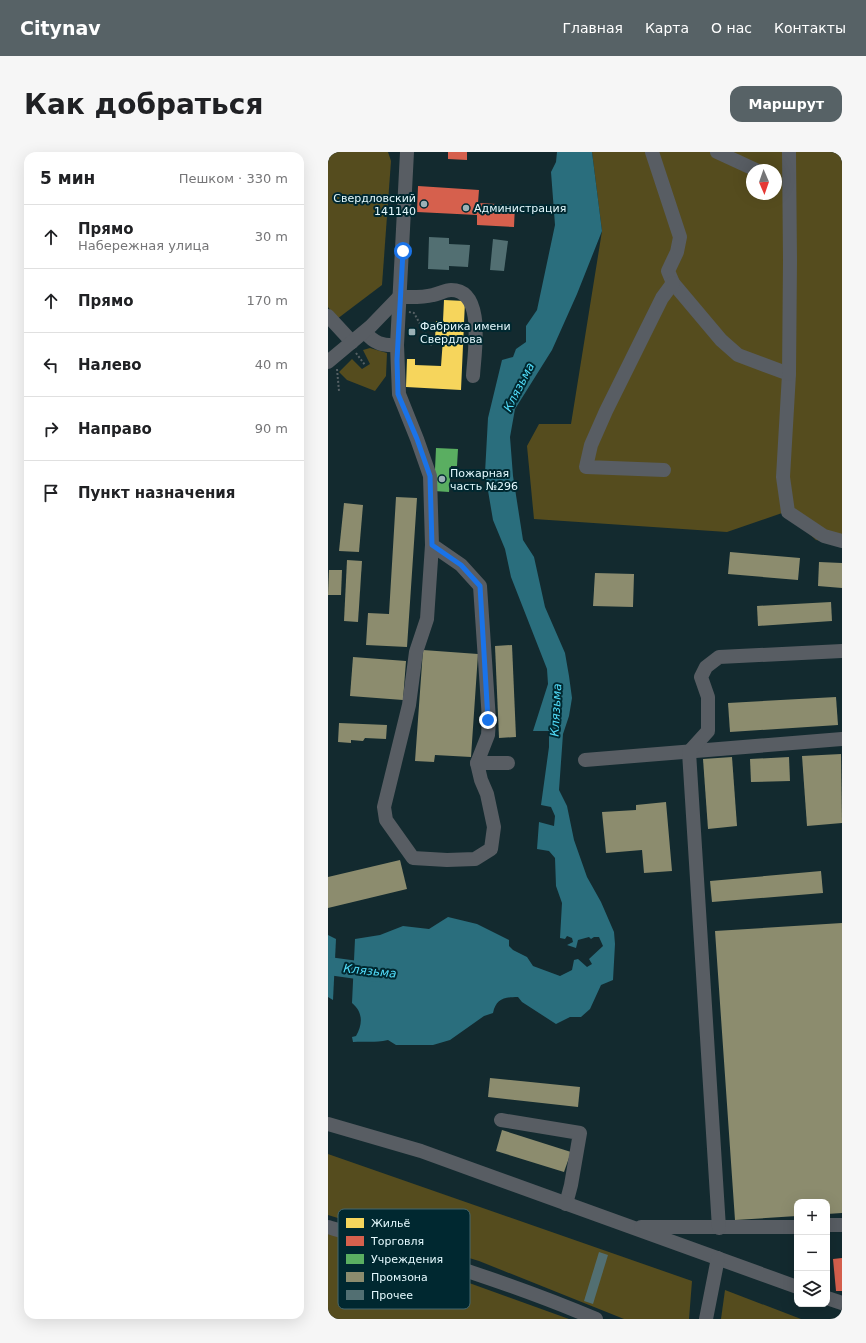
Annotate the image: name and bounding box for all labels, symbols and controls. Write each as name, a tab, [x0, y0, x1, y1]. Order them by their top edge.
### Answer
text: Citynav	[20, 17, 101, 39]
text: Главная	[562, 20, 623, 36]
text: Карта	[645, 20, 689, 36]
text: О нас	[711, 20, 752, 36]
text: Контакты	[774, 20, 846, 36]
button: Маршрут	[730, 86, 842, 122]
text: Как добраться	[24, 88, 263, 121]
north arrow	[746, 164, 782, 200]
text: 5 мин	[40, 168, 95, 188]
text: Пешком · 330 m	[179, 171, 288, 186]
place label: Свердловский 141140	[333, 192, 416, 218]
marker: Свердловский 141140	[419, 199, 429, 209]
place label: Администрация	[474, 202, 566, 215]
marker: Администрация	[461, 203, 471, 213]
text: Прямо	[78, 220, 134, 238]
icon: ahead	[40, 226, 62, 248]
text: 30 m	[255, 229, 288, 244]
text: Набережная улица	[78, 238, 209, 253]
route start	[394, 242, 412, 260]
icon: ahead	[40, 290, 62, 312]
text: Прямо	[78, 292, 134, 310]
text: 170 m	[246, 293, 288, 308]
place label: Фабрика имени Свердлова	[420, 320, 511, 346]
marker: Фабрика имени Свердлова	[407, 327, 417, 337]
icon: left	[40, 354, 62, 376]
text: Налево	[78, 356, 142, 374]
text: 40 m	[255, 357, 288, 372]
water label: Клязьма	[501, 360, 537, 414]
icon: right	[40, 418, 62, 440]
text: Направо	[78, 420, 152, 438]
text: 90 m	[255, 421, 288, 436]
place label: Пожарная часть №296	[450, 467, 518, 493]
marker: Пожарная часть №296	[437, 474, 447, 484]
icon: arrive	[40, 482, 62, 504]
text: Пункт назначения	[78, 484, 235, 502]
water label: Клязьма	[548, 683, 564, 737]
route end	[479, 711, 497, 729]
water label: Клязьма	[343, 961, 397, 981]
map controls	[794, 1199, 830, 1307]
button: +	[794, 1199, 830, 1235]
legend	[338, 1209, 470, 1309]
text: Жильё	[371, 1217, 411, 1230]
text: Торговля	[370, 1235, 424, 1248]
button: −	[794, 1235, 830, 1271]
text: Учреждения	[371, 1253, 443, 1266]
text: Промзона	[371, 1271, 428, 1284]
button: layers	[794, 1271, 830, 1307]
text: Прочее	[371, 1289, 413, 1302]

